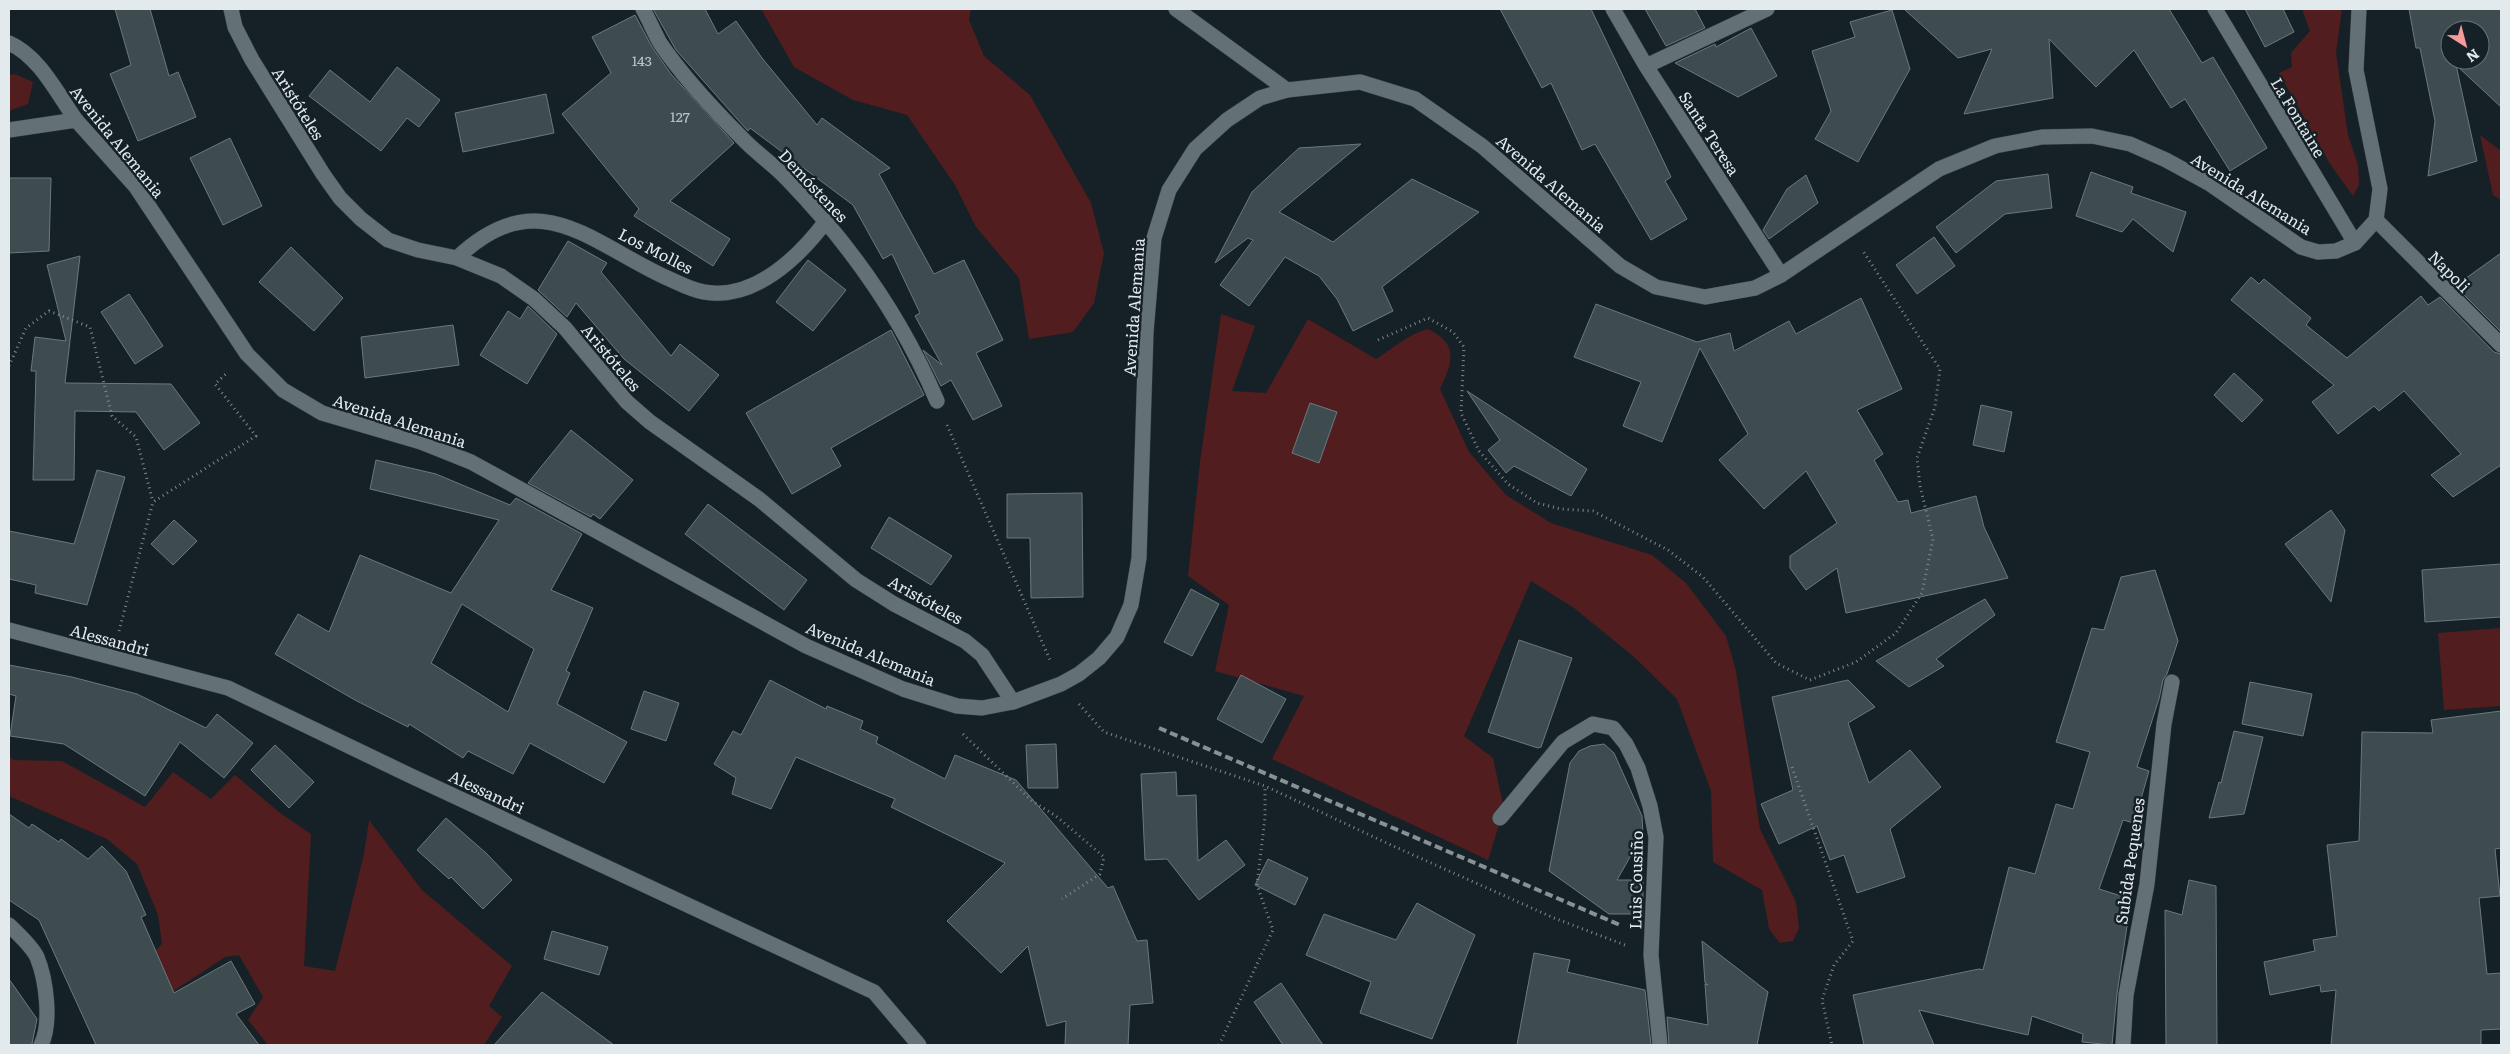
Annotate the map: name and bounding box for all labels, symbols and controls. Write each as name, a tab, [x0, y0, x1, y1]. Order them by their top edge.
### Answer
north arrow	[2440, 20, 2490, 70]
text: N	[2462, 45, 2484, 68]
house number: 143	[632, 50, 652, 70]
street label: Aristóteles	[267, 62, 331, 144]
street label: La Fontaine	[2266, 72, 2332, 162]
street label: Avenida Alemania	[65, 80, 171, 203]
street label: Santa Teresa	[1674, 86, 1746, 180]
house number: 127	[670, 106, 690, 126]
street label: Avenida Alemania	[1492, 128, 1612, 238]
street label: Demóstenes	[774, 143, 854, 227]
street label: Avenida Alemania	[2187, 146, 2317, 240]
street label: Los Molles	[615, 221, 697, 279]
street label: Avenida Alemania	[1116, 237, 1150, 377]
street label: Napoli	[2424, 245, 2476, 297]
street label: Aristóteles	[576, 318, 648, 396]
street label: Avenida Alemania	[330, 387, 470, 453]
street label: Aristóteles	[884, 569, 968, 629]
street label: Avenida Alemania	[802, 615, 940, 691]
street label: Alessandri	[68, 617, 152, 661]
street label: Alessandri	[445, 763, 529, 819]
street label: Subida Pequenes	[2108, 796, 2150, 926]
street label: Luis Cousiño	[1622, 830, 1648, 930]

